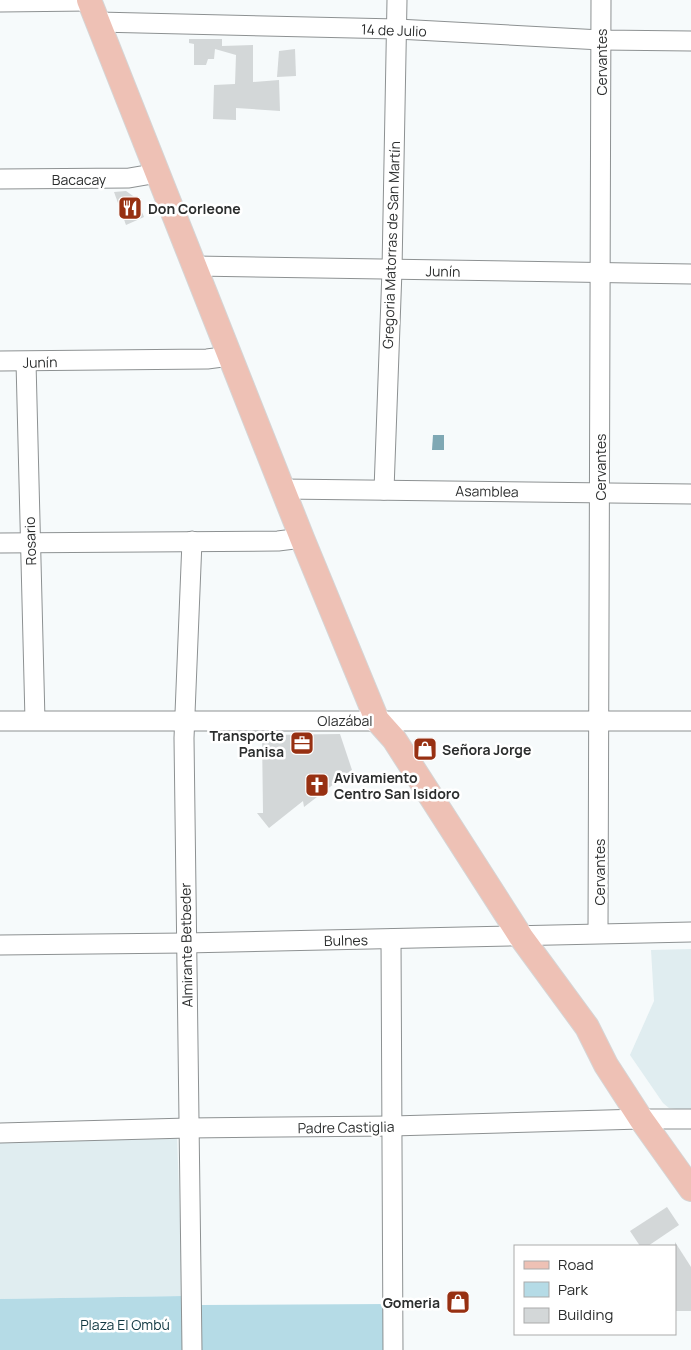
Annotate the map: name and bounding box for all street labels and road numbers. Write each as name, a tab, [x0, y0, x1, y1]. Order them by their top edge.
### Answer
street label: 14 de Julio	[361, 19, 427, 41]
street label: Cervantes	[592, 29, 611, 95]
street label: Gregoria Matorras de San Martín	[378, 141, 404, 349]
street label: Bacacay	[52, 170, 107, 189]
street label: Junín	[425, 261, 461, 281]
street label: Junín	[22, 352, 58, 372]
street label: Cervantes	[591, 434, 610, 500]
street label: Asamblea	[455, 481, 519, 501]
street label: Rosario	[20, 516, 40, 566]
street label: Olazábal	[317, 711, 373, 730]
street label: Cervantes	[590, 839, 609, 905]
street label: Almirante Betbeder	[175, 882, 197, 1008]
street label: Bulnes	[324, 930, 368, 950]
street label: Padre Castiglia	[297, 1117, 395, 1137]

